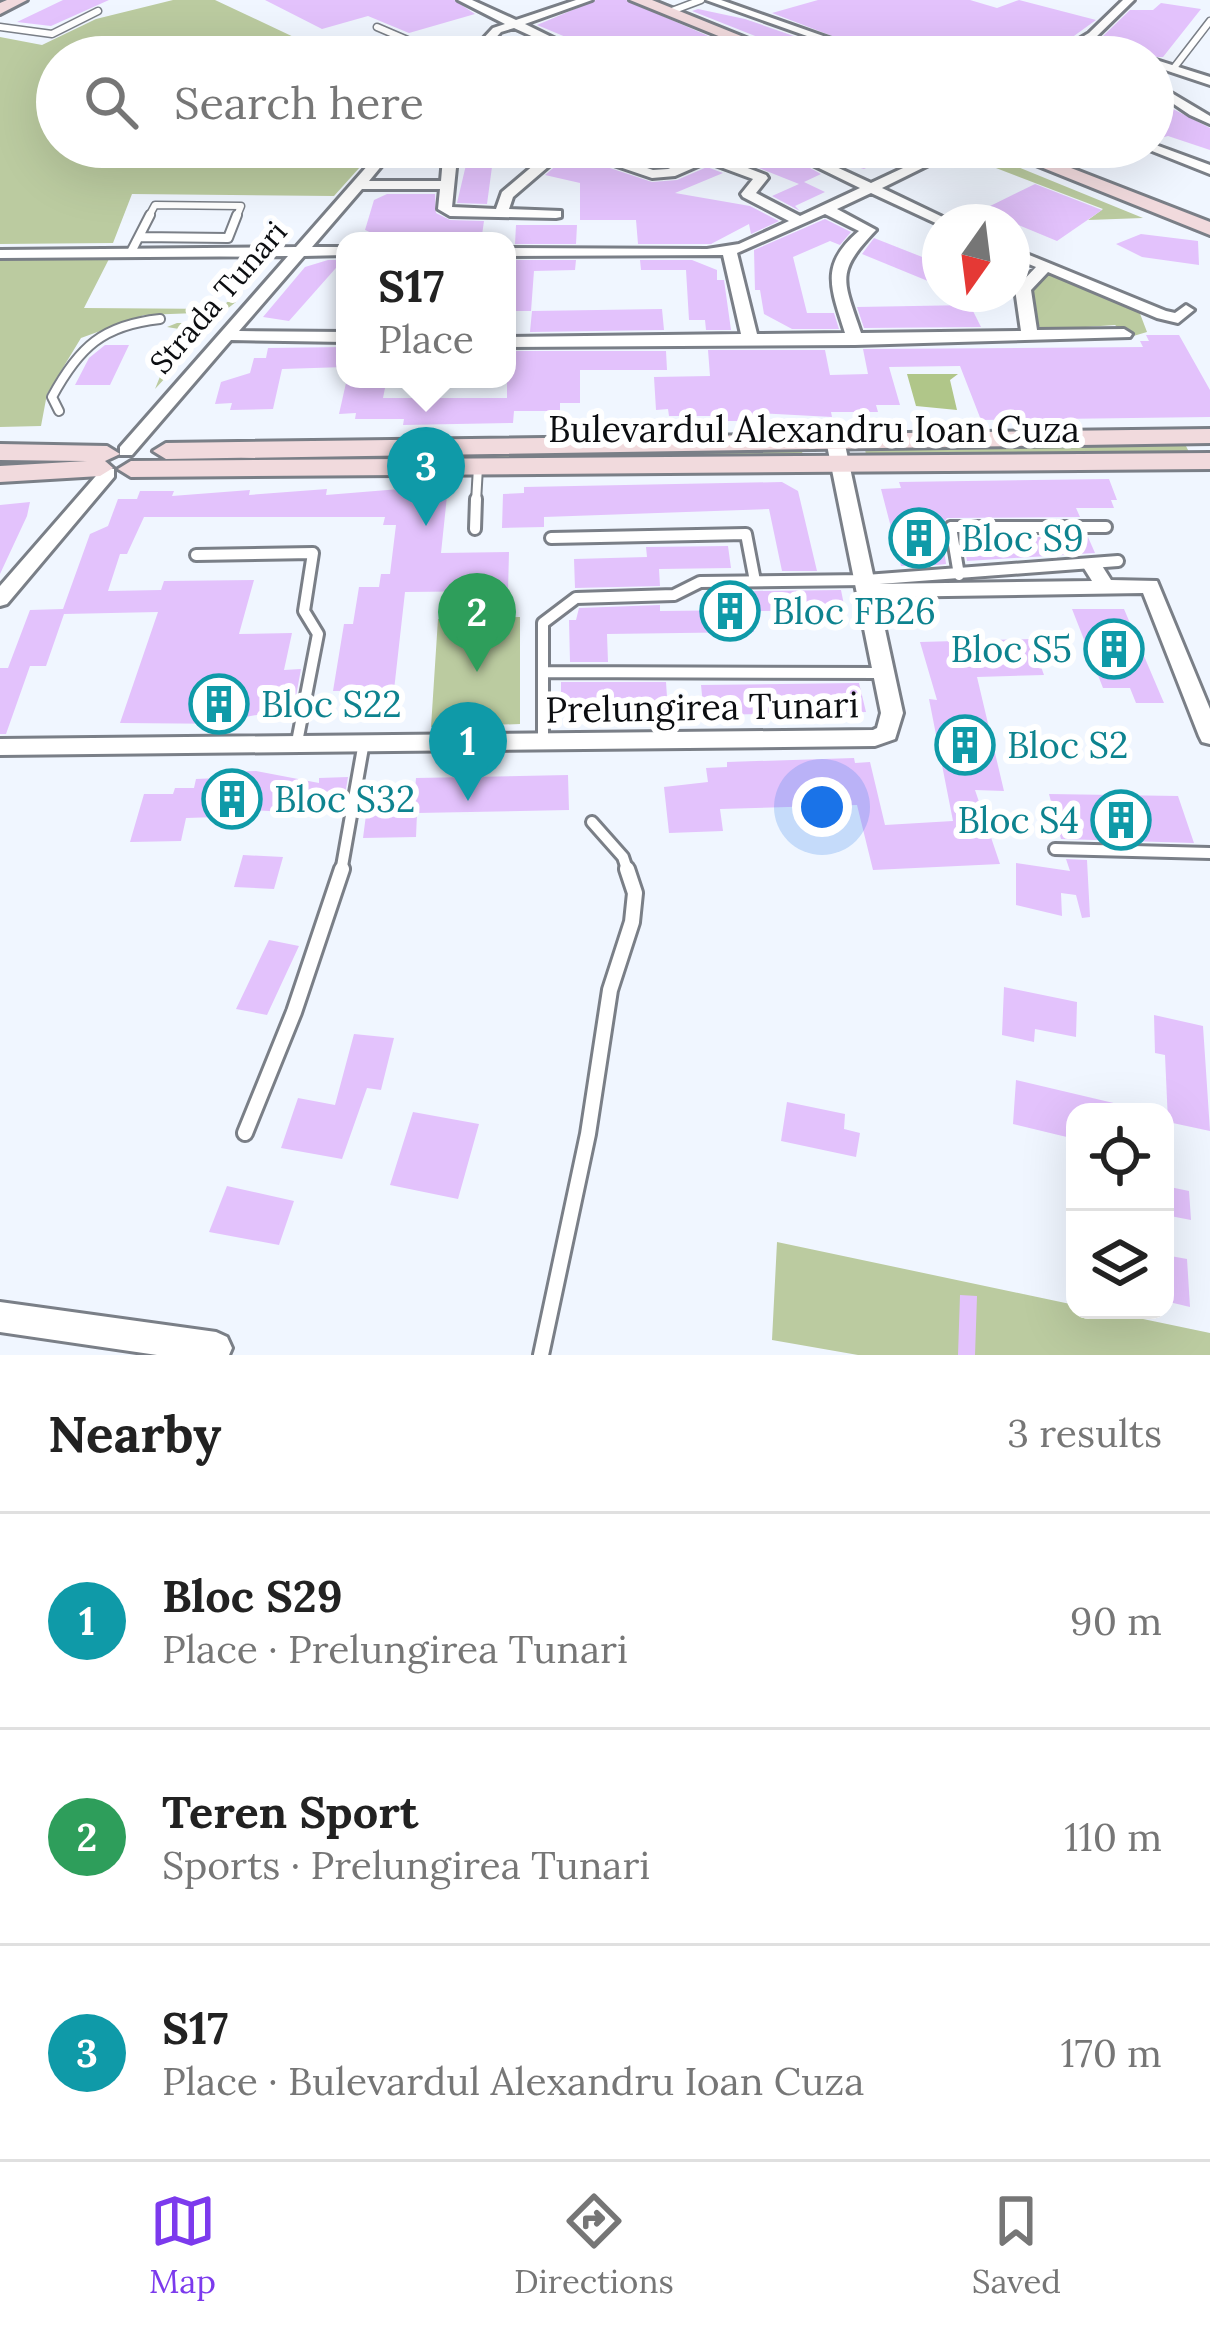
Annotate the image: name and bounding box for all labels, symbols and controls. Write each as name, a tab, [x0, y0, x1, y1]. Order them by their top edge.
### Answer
search box	[36, 36, 1174, 168]
icon: search	[78, 69, 144, 135]
text: Search here	[174, 74, 424, 131]
north arrow	[922, 204, 1030, 312]
street label: Strada Tunari	[141, 213, 295, 381]
popup	[336, 232, 516, 388]
text: S17	[378, 257, 444, 314]
text: Place	[378, 314, 474, 364]
street label: Bulevardul Alexandru Ioan Cuza	[548, 406, 1080, 452]
pin: 3	[387, 427, 465, 526]
building icon: Bloc S9	[888, 507, 950, 569]
place label: Bloc S9	[961, 515, 1084, 561]
pin: 2	[438, 573, 516, 672]
building icon: Bloc FB26	[699, 580, 761, 642]
place label: Bloc FB26	[772, 588, 936, 634]
building icon: Bloc S5	[1083, 618, 1145, 680]
place label: Bloc S5	[950, 626, 1072, 672]
building icon: Bloc S22	[188, 673, 250, 735]
place label: Bloc S22	[261, 681, 402, 727]
street label: Prelungirea Tunari	[545, 681, 859, 733]
pin: 1	[429, 702, 507, 801]
building icon: Bloc S2	[934, 714, 996, 776]
place label: Bloc S2	[1007, 722, 1128, 768]
building icon: Bloc S32	[201, 768, 263, 830]
place label: Bloc S32	[274, 776, 415, 822]
your location	[792, 777, 852, 837]
building icon: Bloc S4	[1090, 789, 1152, 851]
place label: Bloc S4	[958, 797, 1079, 843]
map controls	[1066, 1103, 1174, 1319]
button: locate	[1066, 1103, 1174, 1211]
button: layers	[1066, 1211, 1174, 1319]
text: Nearby	[48, 1401, 221, 1466]
text: 3 results	[1007, 1408, 1162, 1458]
text: Bloc S29	[162, 1567, 343, 1624]
text: 1	[79, 1596, 95, 1646]
text: 90 m	[1070, 1596, 1162, 1646]
text: Place · Prelungirea Tunari	[162, 1624, 628, 1674]
text: Teren Sport	[162, 1783, 418, 1840]
text: 2	[77, 1812, 97, 1862]
text: 110 m	[1064, 1812, 1162, 1862]
text: Sports · Prelungirea Tunari	[162, 1840, 650, 1890]
text: S17	[162, 1999, 228, 2056]
text: 3	[76, 2028, 98, 2078]
text: 170 m	[1060, 2028, 1162, 2078]
text: Place · Bulevardul Alexandru Ioan Cuza	[162, 2056, 864, 2106]
tab: Map	[149, 2188, 216, 2302]
tab: Directions	[514, 2188, 674, 2302]
tab: Saved	[972, 2188, 1061, 2302]

